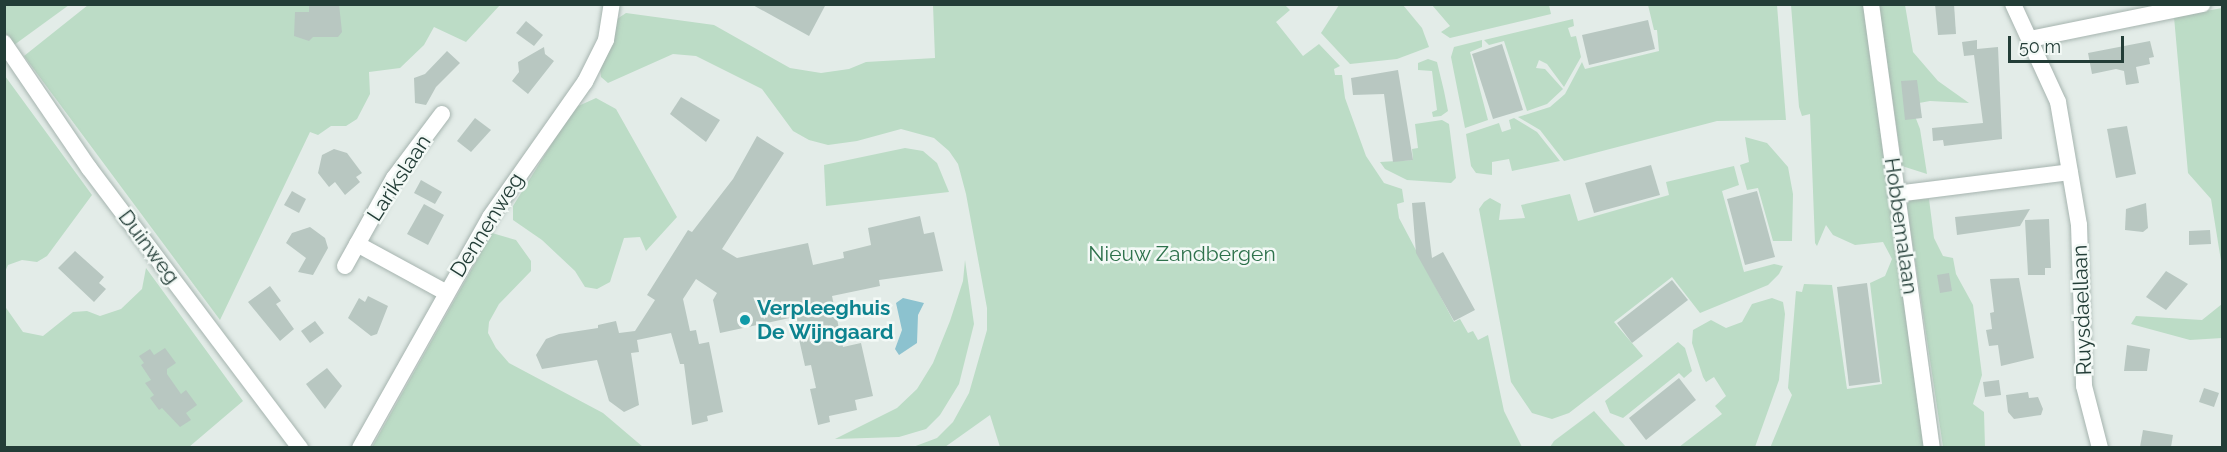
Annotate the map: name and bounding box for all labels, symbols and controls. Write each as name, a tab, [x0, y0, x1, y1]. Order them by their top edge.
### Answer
scale bar	[2011, 24, 2126, 62]
text: 50 m	[2019, 36, 2061, 57]
street label: Larikslaan	[362, 130, 436, 226]
street label: Hobbemalaan	[1879, 156, 1923, 296]
street label: Dennenweg	[445, 168, 529, 282]
street label: Duinweg	[113, 205, 185, 289]
park label: Nieuw Zandbergen	[1088, 241, 1276, 267]
street label: Ruysdaellaan	[2067, 244, 2097, 376]
place label: Verpleeghuis De Wijngaard	[757, 295, 894, 345]
marker: Verpleeghuis De Wijngaard	[738, 313, 752, 327]

